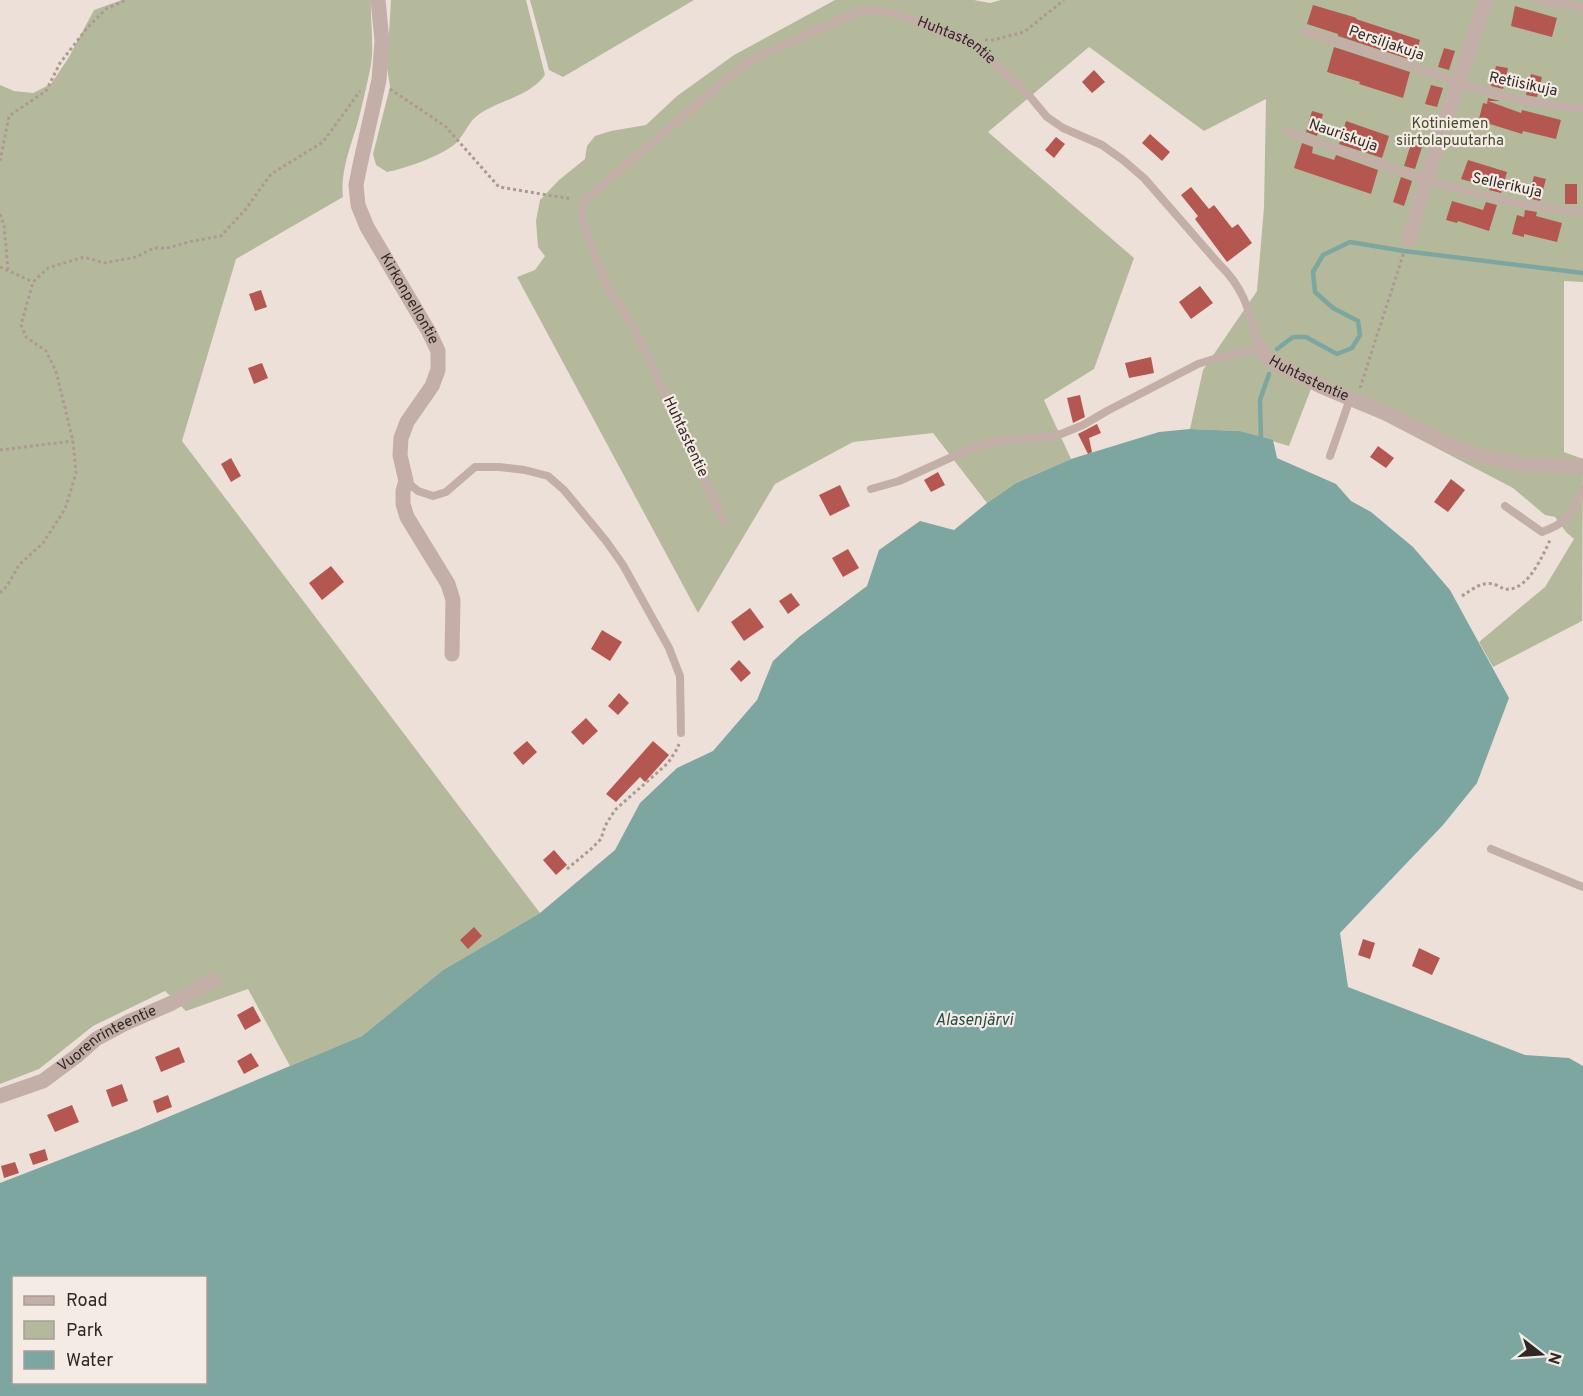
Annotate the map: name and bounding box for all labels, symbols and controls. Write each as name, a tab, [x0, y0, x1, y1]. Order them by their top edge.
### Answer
street label: Huhtastentie	[914, 12, 1000, 69]
street label: Persiljakuja	[1346, 22, 1426, 66]
street label: Retiisikuja	[1487, 68, 1559, 102]
street label: Nauriskuja	[1306, 115, 1380, 157]
park label: Kotiniemen siirtolapuutarha	[1396, 115, 1504, 151]
street label: Sellerikuja	[1470, 169, 1544, 203]
street label: Kirkonpellontie	[375, 250, 443, 347]
street label: Huhtastentie	[1265, 352, 1352, 406]
street label: Huhtastentie	[658, 394, 712, 480]
street label: Vuorenrinteentie	[54, 1001, 160, 1076]
water label: Alasenjärvi	[935, 1011, 1014, 1031]
legend	[12, 1276, 207, 1384]
text: Road	[66, 1290, 108, 1313]
text: Park	[66, 1320, 103, 1343]
north arrow	[1511, 1324, 1571, 1384]
text: N	[1542, 1349, 1565, 1366]
text: Water	[66, 1350, 113, 1373]

